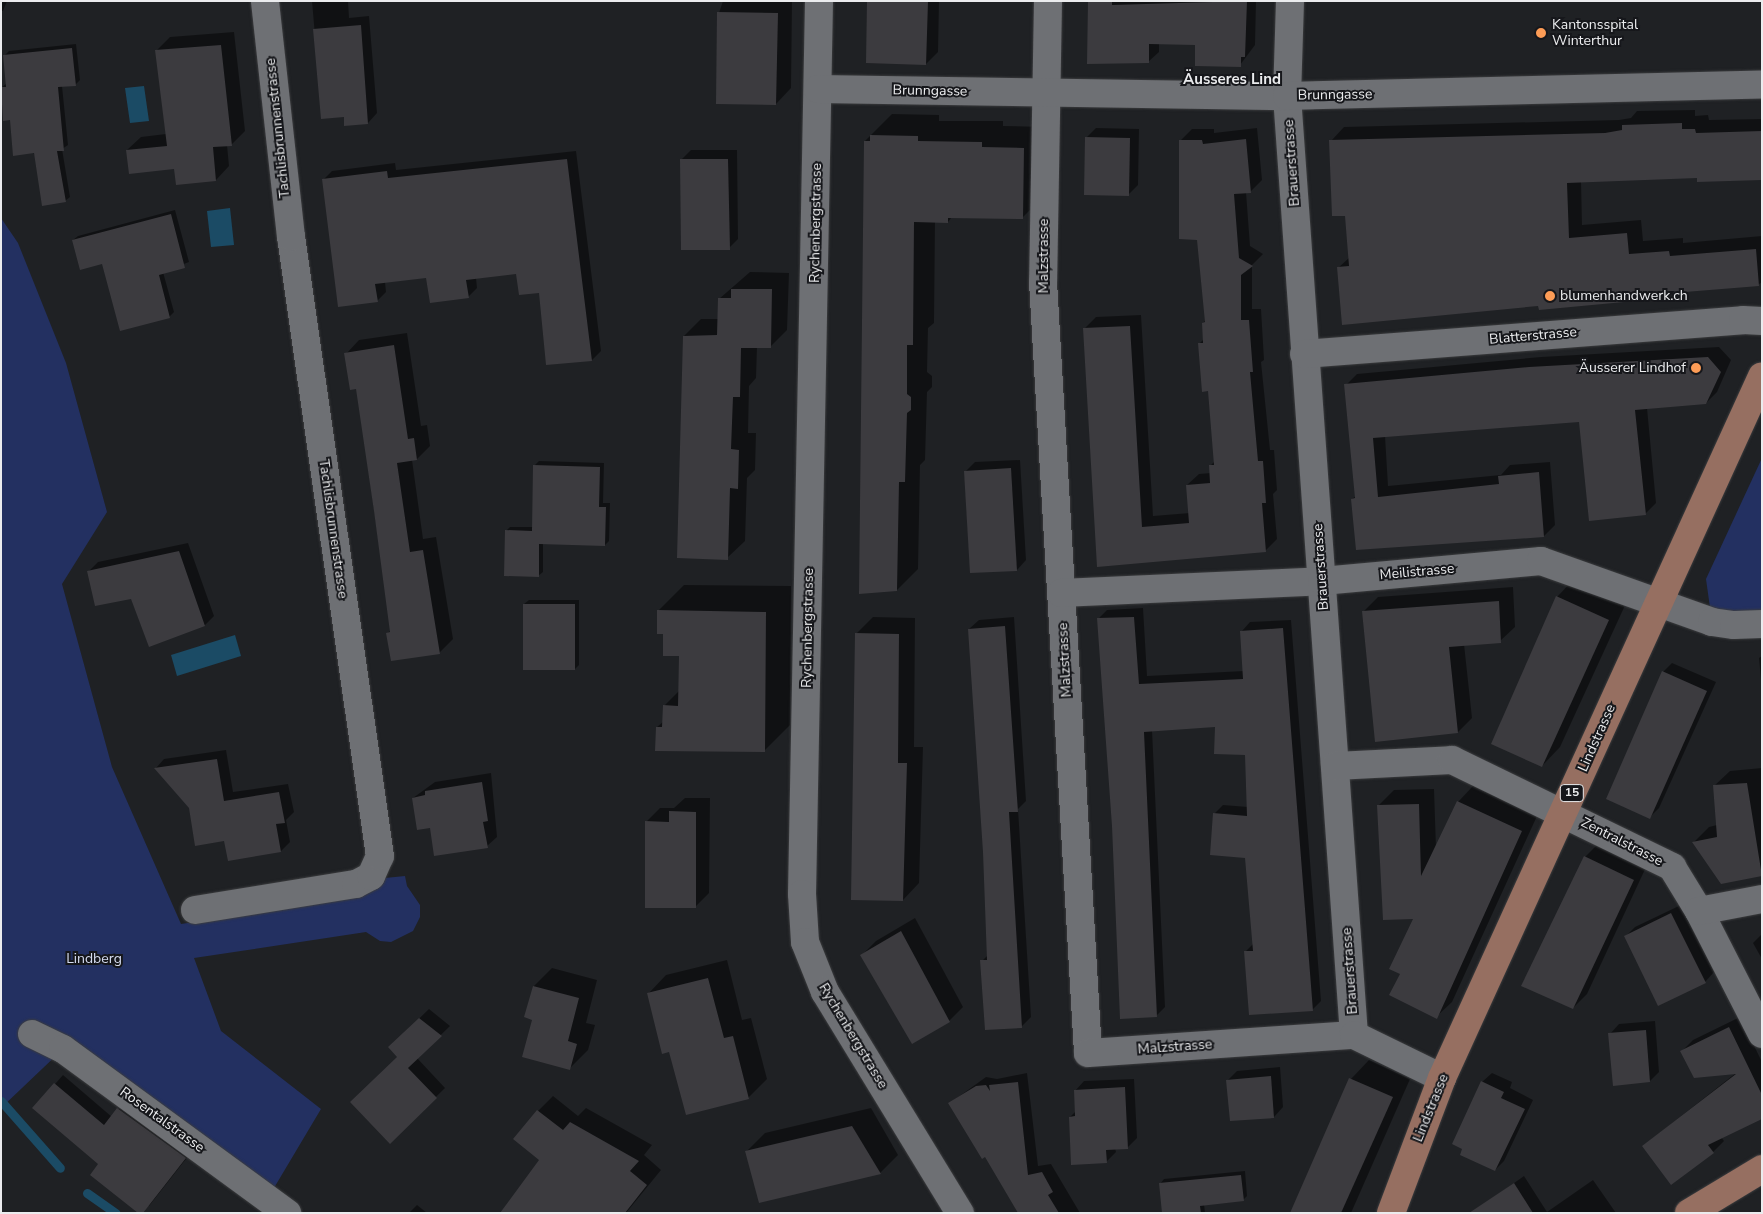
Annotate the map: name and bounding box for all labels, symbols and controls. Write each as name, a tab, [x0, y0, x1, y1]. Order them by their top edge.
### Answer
place label: Kantonsspital Winterthur	[1552, 17, 1638, 49]
marker: Kantonsspital Winterthur	[1534, 26, 1548, 40]
street label: Tachlisbrunnenstrasse	[262, 57, 294, 199]
district label: Äusseres Lind	[1183, 71, 1281, 89]
street label: Brunngasse	[892, 82, 968, 100]
street label: Brunngasse	[1297, 86, 1373, 104]
street label: Brauerstrasse	[1281, 119, 1303, 207]
street label: Rychenbergstrasse	[807, 163, 825, 283]
street label: Malzstrasse	[1036, 219, 1052, 293]
place label: blumenhandwerk.ch	[1560, 288, 1688, 304]
marker: blumenhandwerk.ch	[1544, 290, 1556, 302]
street label: Blatterstrasse	[1489, 324, 1577, 348]
place label: Äusserer Lindhof	[1579, 360, 1686, 376]
marker: Äusserer Lindhof	[1690, 362, 1702, 374]
street label: Tachlisbrunnenstrasse	[315, 458, 351, 600]
street label: Brauerstrasse	[1310, 523, 1332, 611]
street label: Meilistrasse	[1379, 560, 1455, 584]
street label: Rychenbergstrasse	[799, 568, 817, 688]
street label: Malzstrasse	[1055, 622, 1075, 698]
street label: Lindstrasse	[1575, 702, 1619, 774]
road number: 15	[1560, 784, 1584, 802]
street label: Zentralstrasse	[1578, 814, 1666, 870]
street label: Brauerstrasse	[1339, 927, 1361, 1015]
park label: Lindberg	[66, 951, 122, 967]
street label: Rychenbergstrasse	[815, 980, 891, 1092]
street label: Malzstrasse	[1137, 1036, 1213, 1058]
street label: Lindstrasse	[1410, 1072, 1452, 1144]
street label: Rosentalstrasse	[116, 1084, 208, 1156]

